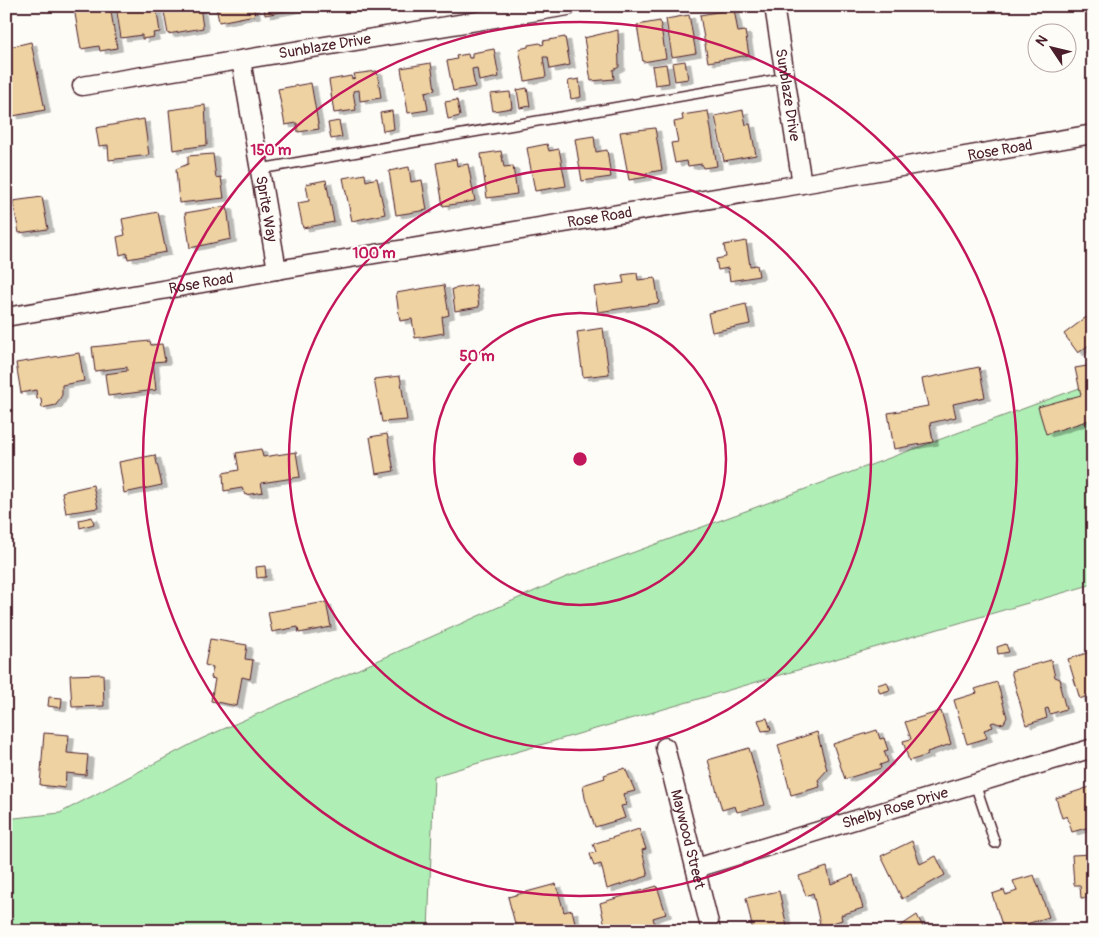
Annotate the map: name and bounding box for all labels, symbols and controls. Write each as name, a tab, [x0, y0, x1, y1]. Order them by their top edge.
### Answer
north arrow	[1026, 22, 1076, 72]
street label: Sunblaze Drive	[277, 29, 373, 63]
text: N	[1032, 32, 1051, 50]
street label: Sunblaze Drive	[771, 47, 804, 143]
street label: Rose Road	[966, 136, 1034, 165]
text: 150 m	[251, 141, 291, 160]
street label: Sprite Way	[251, 174, 281, 244]
street label: Rose Road	[566, 203, 633, 232]
text: 100 m	[353, 244, 395, 263]
street label: Rose Road	[167, 269, 235, 299]
text: 50 m	[460, 347, 494, 366]
centre of rings	[571, 450, 589, 468]
street label: Shelby Rose Drive	[840, 783, 951, 833]
street label: Maywood Street	[666, 788, 709, 892]

